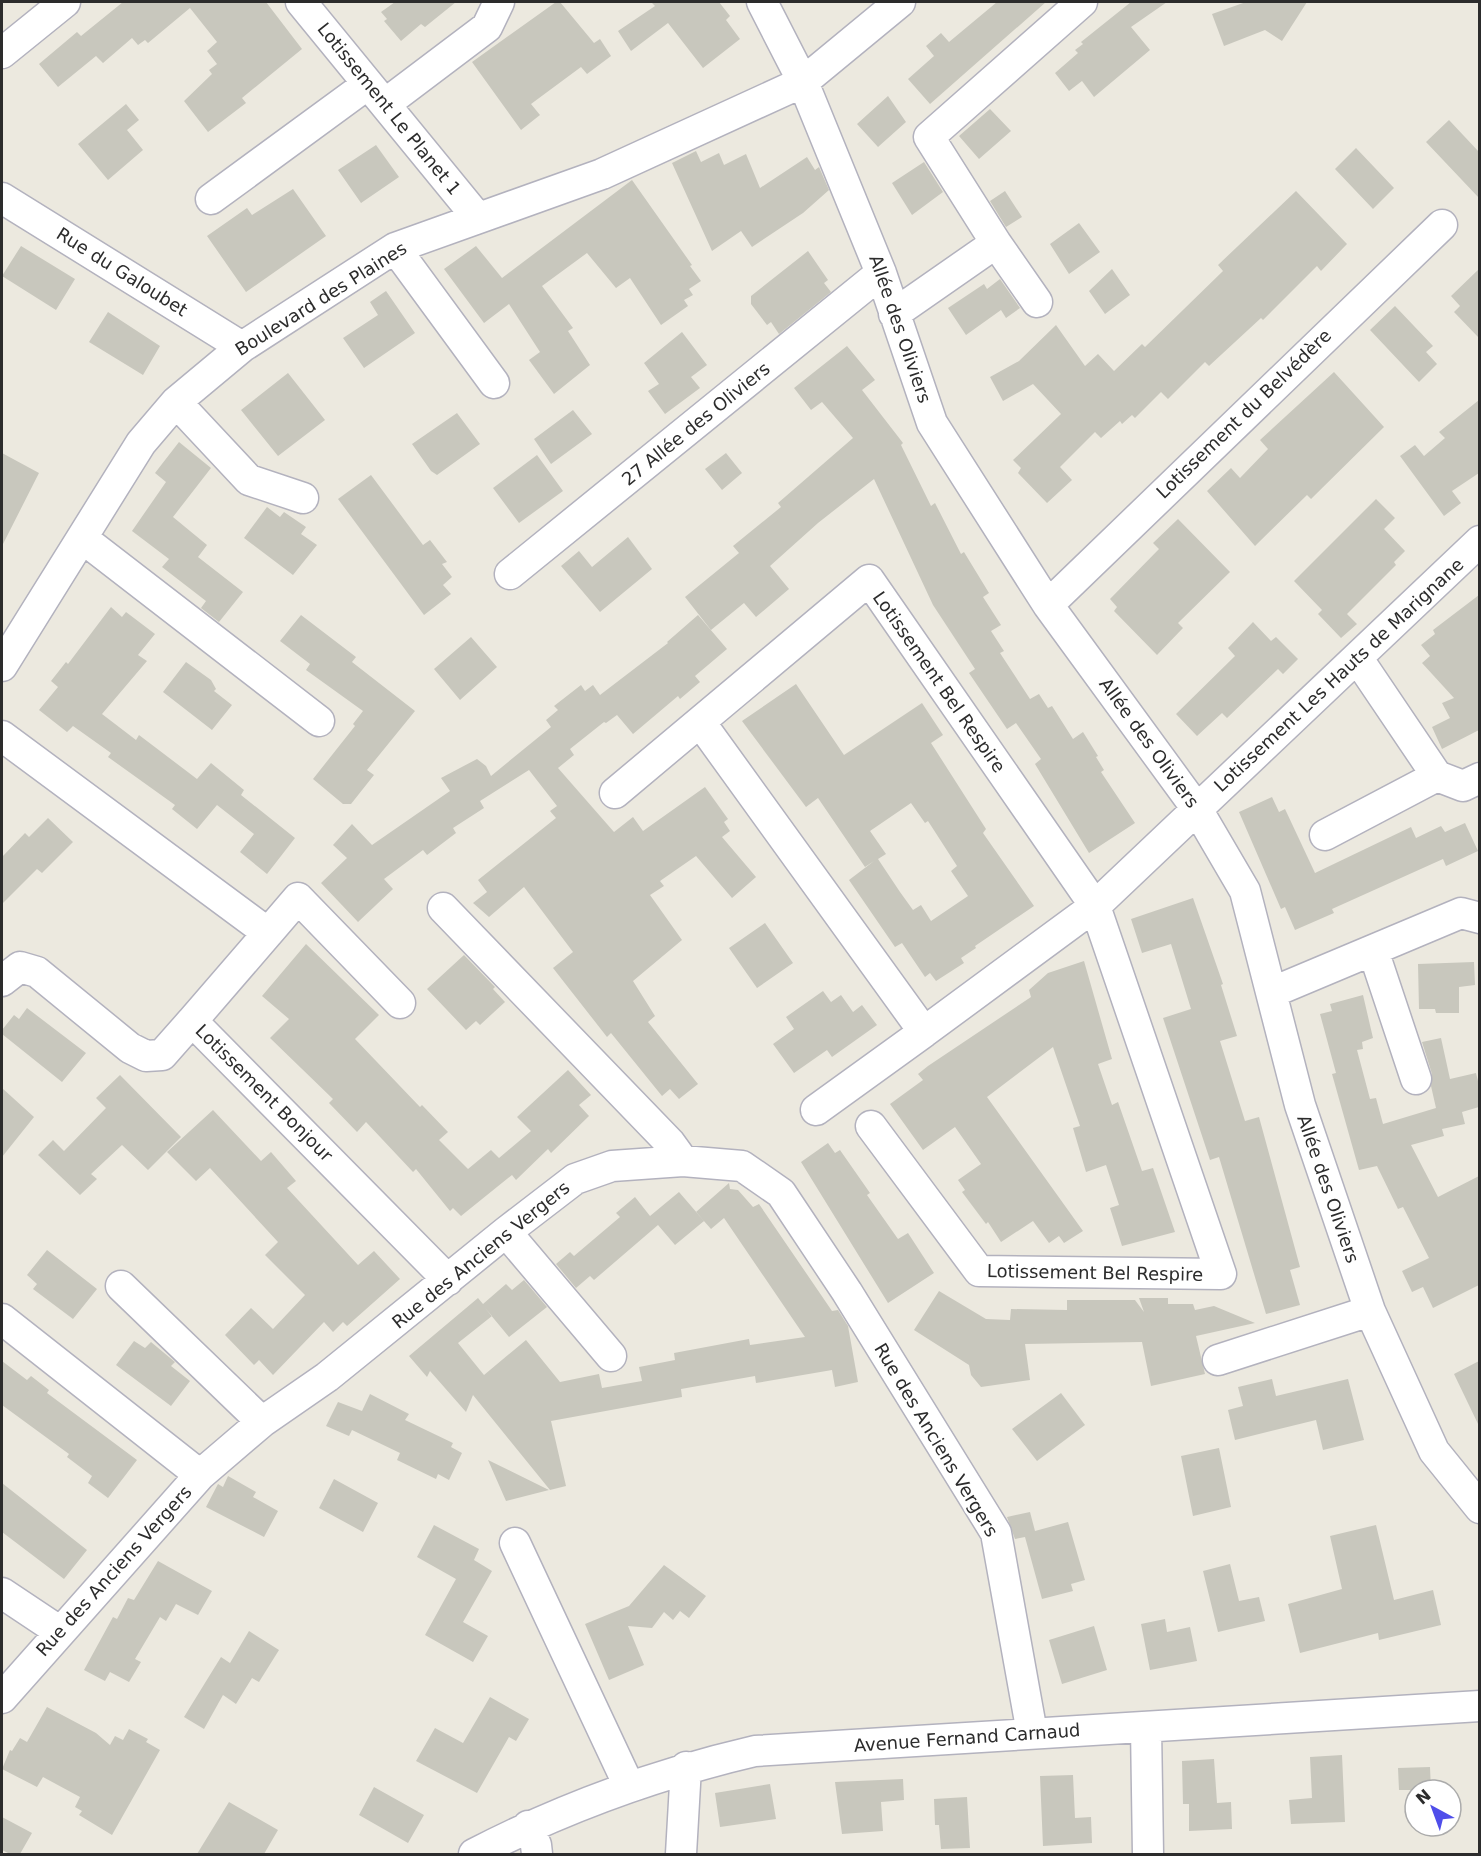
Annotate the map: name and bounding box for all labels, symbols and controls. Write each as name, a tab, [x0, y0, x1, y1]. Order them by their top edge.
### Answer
street label: Lotissement Le Planet 1	[313, 18, 465, 199]
street label: Rue du Galoubet	[53, 223, 192, 320]
street label: Boulevard des Plaines	[231, 237, 410, 360]
street label: Allée des Oliviers	[865, 252, 936, 406]
street label: Lotissement du Belvédère	[1152, 325, 1335, 503]
street label: 27 Allée des Oliviers	[618, 358, 774, 490]
street label: Lotissement Les Hauts de Marignane	[1210, 553, 1468, 796]
street label: Lotissement Bel Respire	[869, 587, 1010, 776]
street label: Allée des Oliviers	[1095, 674, 1204, 812]
street label: Lotissement Bonjour	[192, 1020, 338, 1166]
street label: Allée des Oliviers	[1293, 1112, 1364, 1266]
street label: Rue des Anciens Vergers	[388, 1177, 574, 1333]
street label: Lotissement Bel Respire	[987, 1260, 1203, 1285]
street label: Rue des Anciens Vergers	[870, 1339, 1003, 1540]
street label: Rue des Anciens Vergers	[32, 1481, 196, 1660]
street label: Avenue Fernand Carnaud	[853, 1719, 1081, 1756]
north arrow	[1403, 1778, 1463, 1838]
text: N	[1412, 1785, 1435, 1809]

